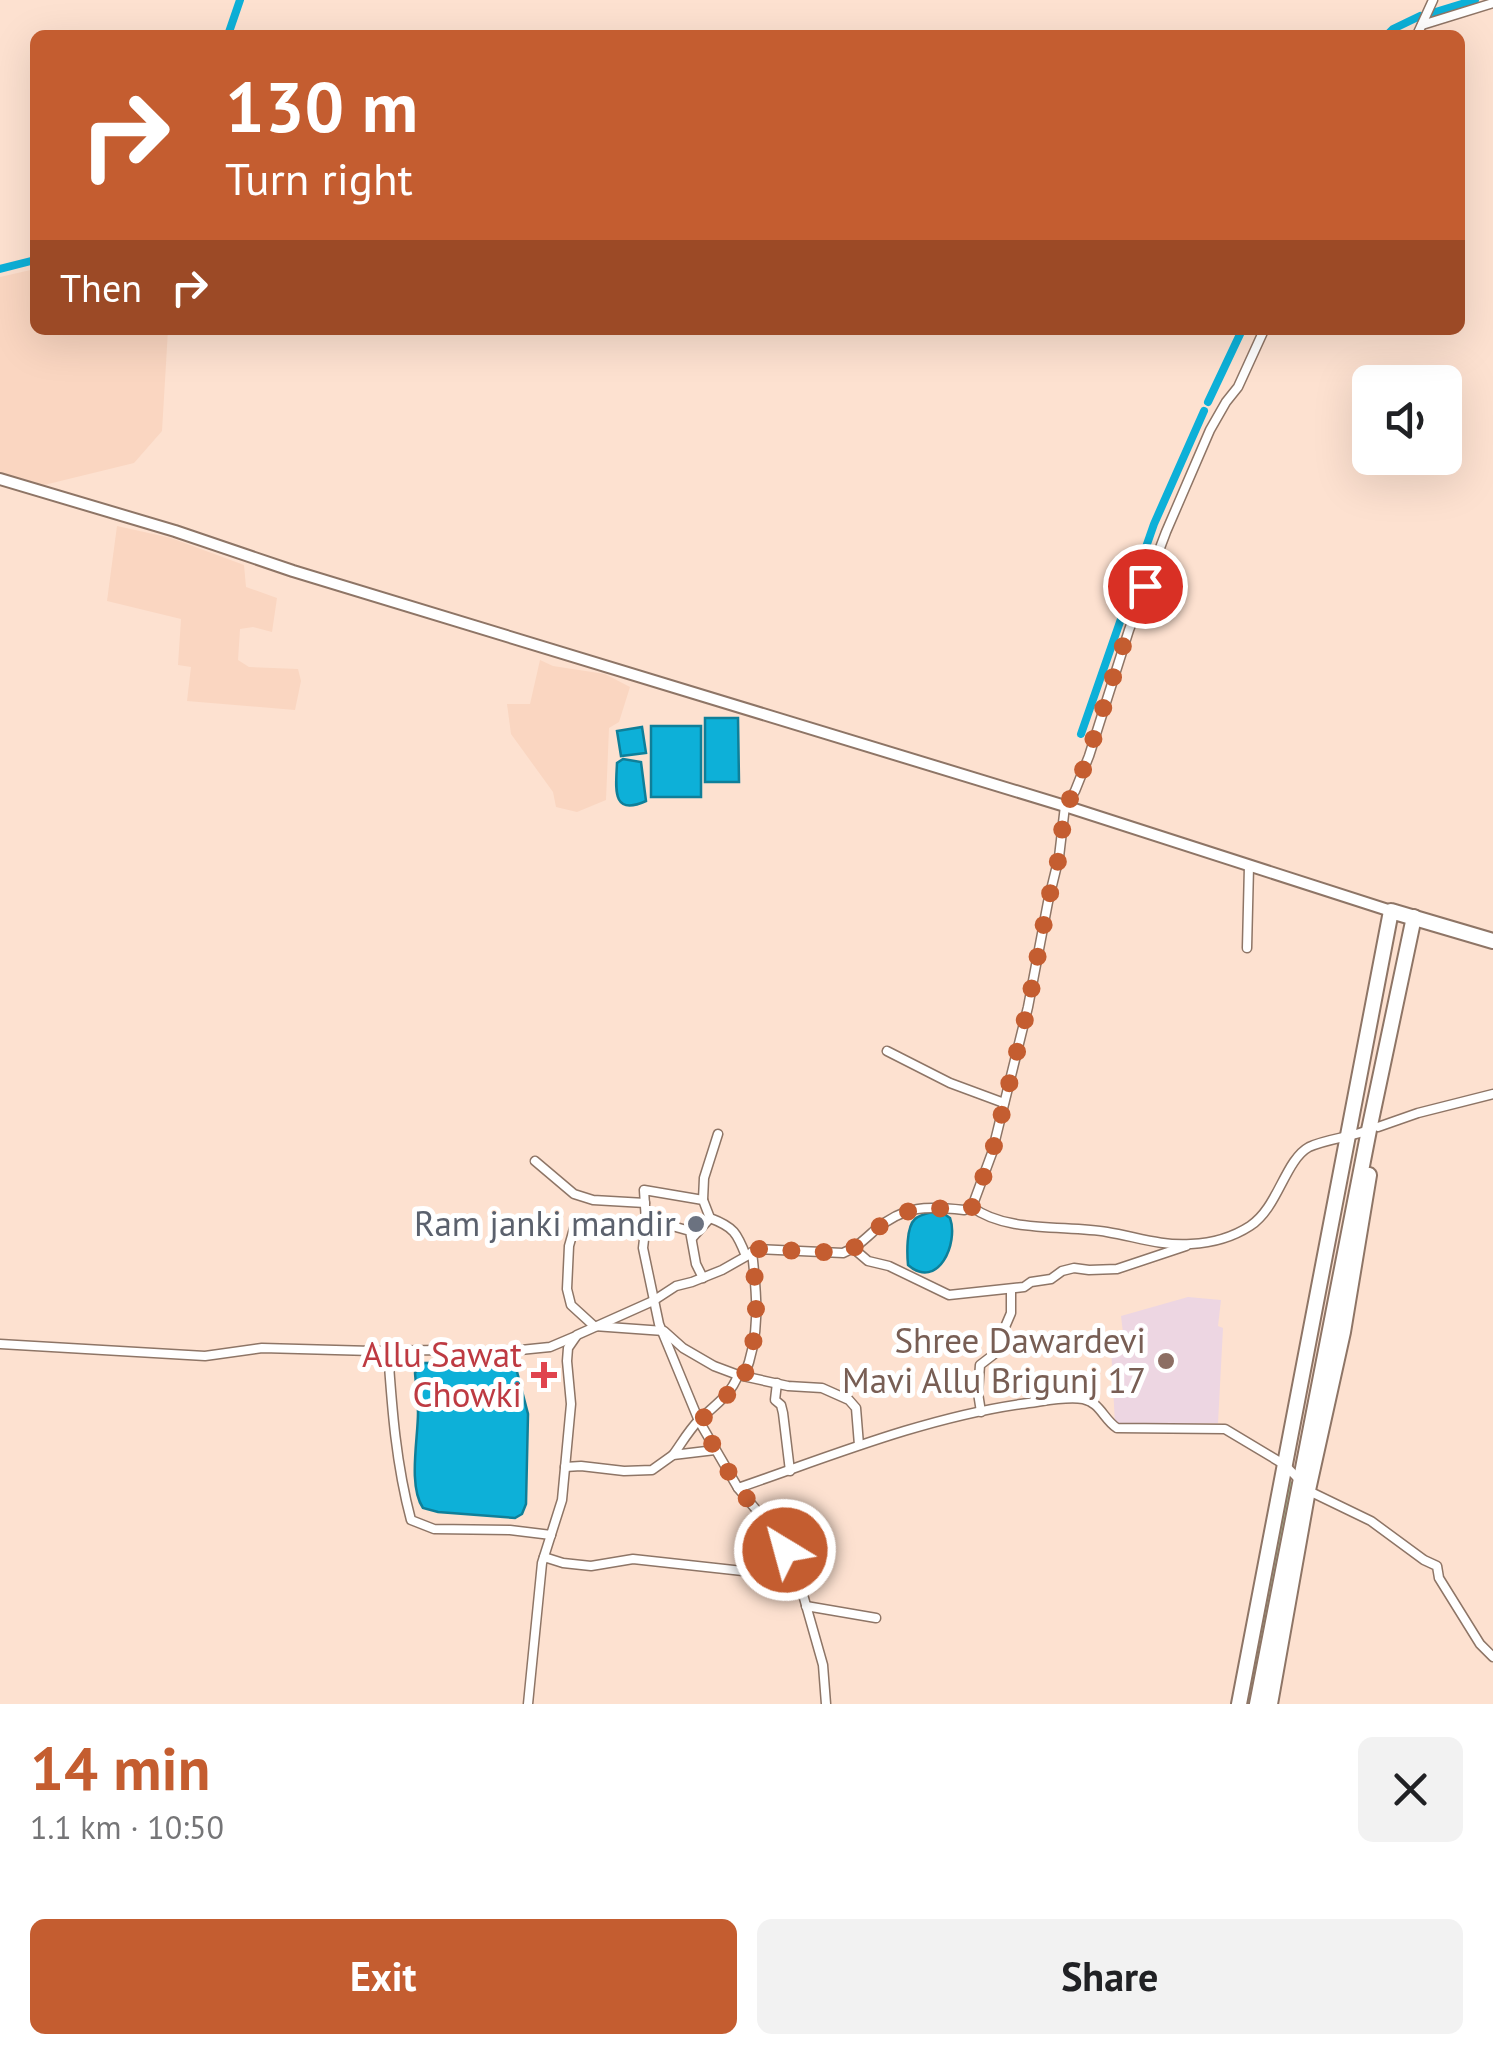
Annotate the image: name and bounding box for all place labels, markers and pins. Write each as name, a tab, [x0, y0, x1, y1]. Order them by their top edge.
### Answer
pin	[1103, 544, 1188, 629]
place label: Ram janki mandir	[414, 1200, 676, 1246]
marker: Ram janki mandir	[685, 1213, 707, 1235]
place label: Shree Dawardevi Mavi Allu Brigunj 17	[842, 1317, 1146, 1403]
place label: Allu Sawat Chowki	[362, 1331, 522, 1417]
marker: Shree Dawardevi Mavi Allu Brigunj 17	[1155, 1350, 1177, 1372]
marker: Allu Sawat Chowki	[531, 1362, 557, 1388]

